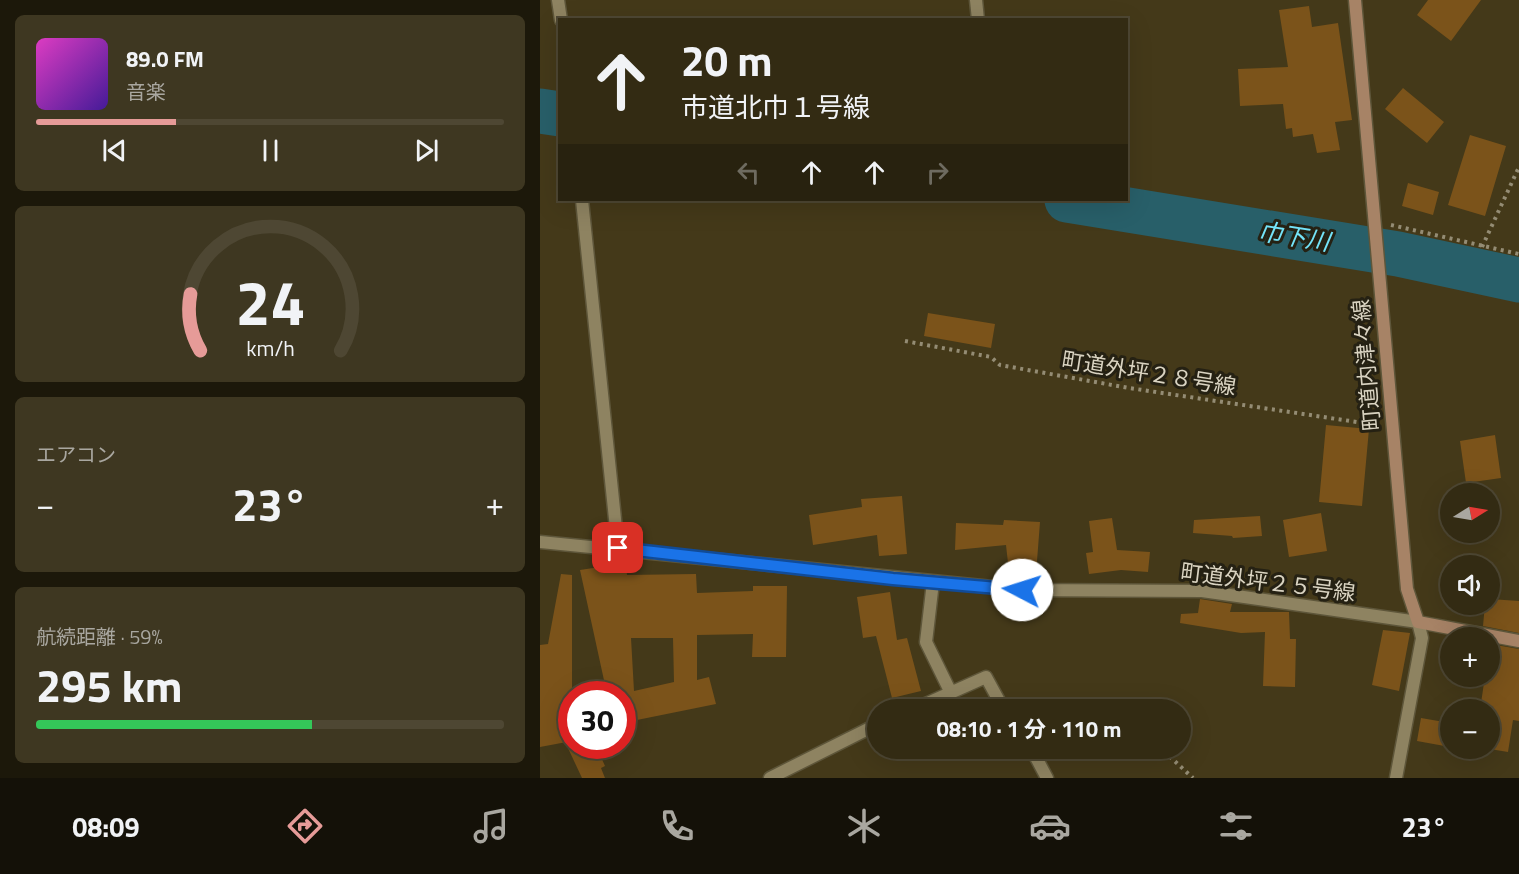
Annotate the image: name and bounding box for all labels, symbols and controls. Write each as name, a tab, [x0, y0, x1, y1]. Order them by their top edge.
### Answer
text: 20 m	[681, 28, 773, 92]
text: 89.0 FM	[126, 42, 204, 76]
icon: ahead	[582, 42, 660, 120]
text: 音楽	[126, 76, 166, 107]
text: 市道北巾１号線	[681, 86, 870, 127]
icon: previous	[98, 134, 131, 167]
icon: pause	[254, 134, 287, 167]
icon: next	[410, 134, 443, 167]
icon: left	[732, 156, 765, 189]
icon: ahead	[795, 156, 828, 189]
icon: ahead	[858, 156, 891, 189]
icon: right	[921, 156, 954, 189]
water label: 巾下川	[1256, 213, 1335, 260]
text: 24	[235, 254, 305, 349]
street label: 町道内津々線	[1343, 298, 1389, 432]
text: km/h	[246, 332, 294, 364]
street label: 町道外坪２８号線	[1059, 342, 1239, 404]
text: エアコン	[36, 439, 116, 470]
text: 23°	[232, 470, 308, 538]
text: −	[36, 479, 54, 529]
text: +	[486, 479, 504, 529]
north arrow	[1440, 483, 1500, 543]
map controls	[1440, 483, 1500, 759]
pin	[592, 522, 643, 573]
icon: arrive	[601, 531, 634, 564]
street label: 町道外坪２５号線	[1179, 554, 1357, 610]
button: sound	[1440, 555, 1500, 615]
position arrow	[990, 558, 1054, 622]
text: 航続距離 · 59%	[36, 621, 163, 652]
button: +	[1440, 627, 1500, 687]
text: 295 km	[36, 651, 182, 719]
speed limit sign: 30	[558, 681, 636, 759]
button: −	[1440, 699, 1500, 759]
text: 08:10 · 1 分 · 110 m	[937, 712, 1121, 746]
icon: directions	[284, 805, 326, 847]
icon: music	[470, 805, 512, 847]
icon: phone	[656, 805, 698, 847]
icon: climate	[843, 805, 885, 847]
icon: car	[1029, 805, 1071, 847]
icon: filters	[1215, 805, 1257, 847]
text: 08:09	[72, 806, 140, 847]
text: 23°	[1401, 806, 1447, 847]

